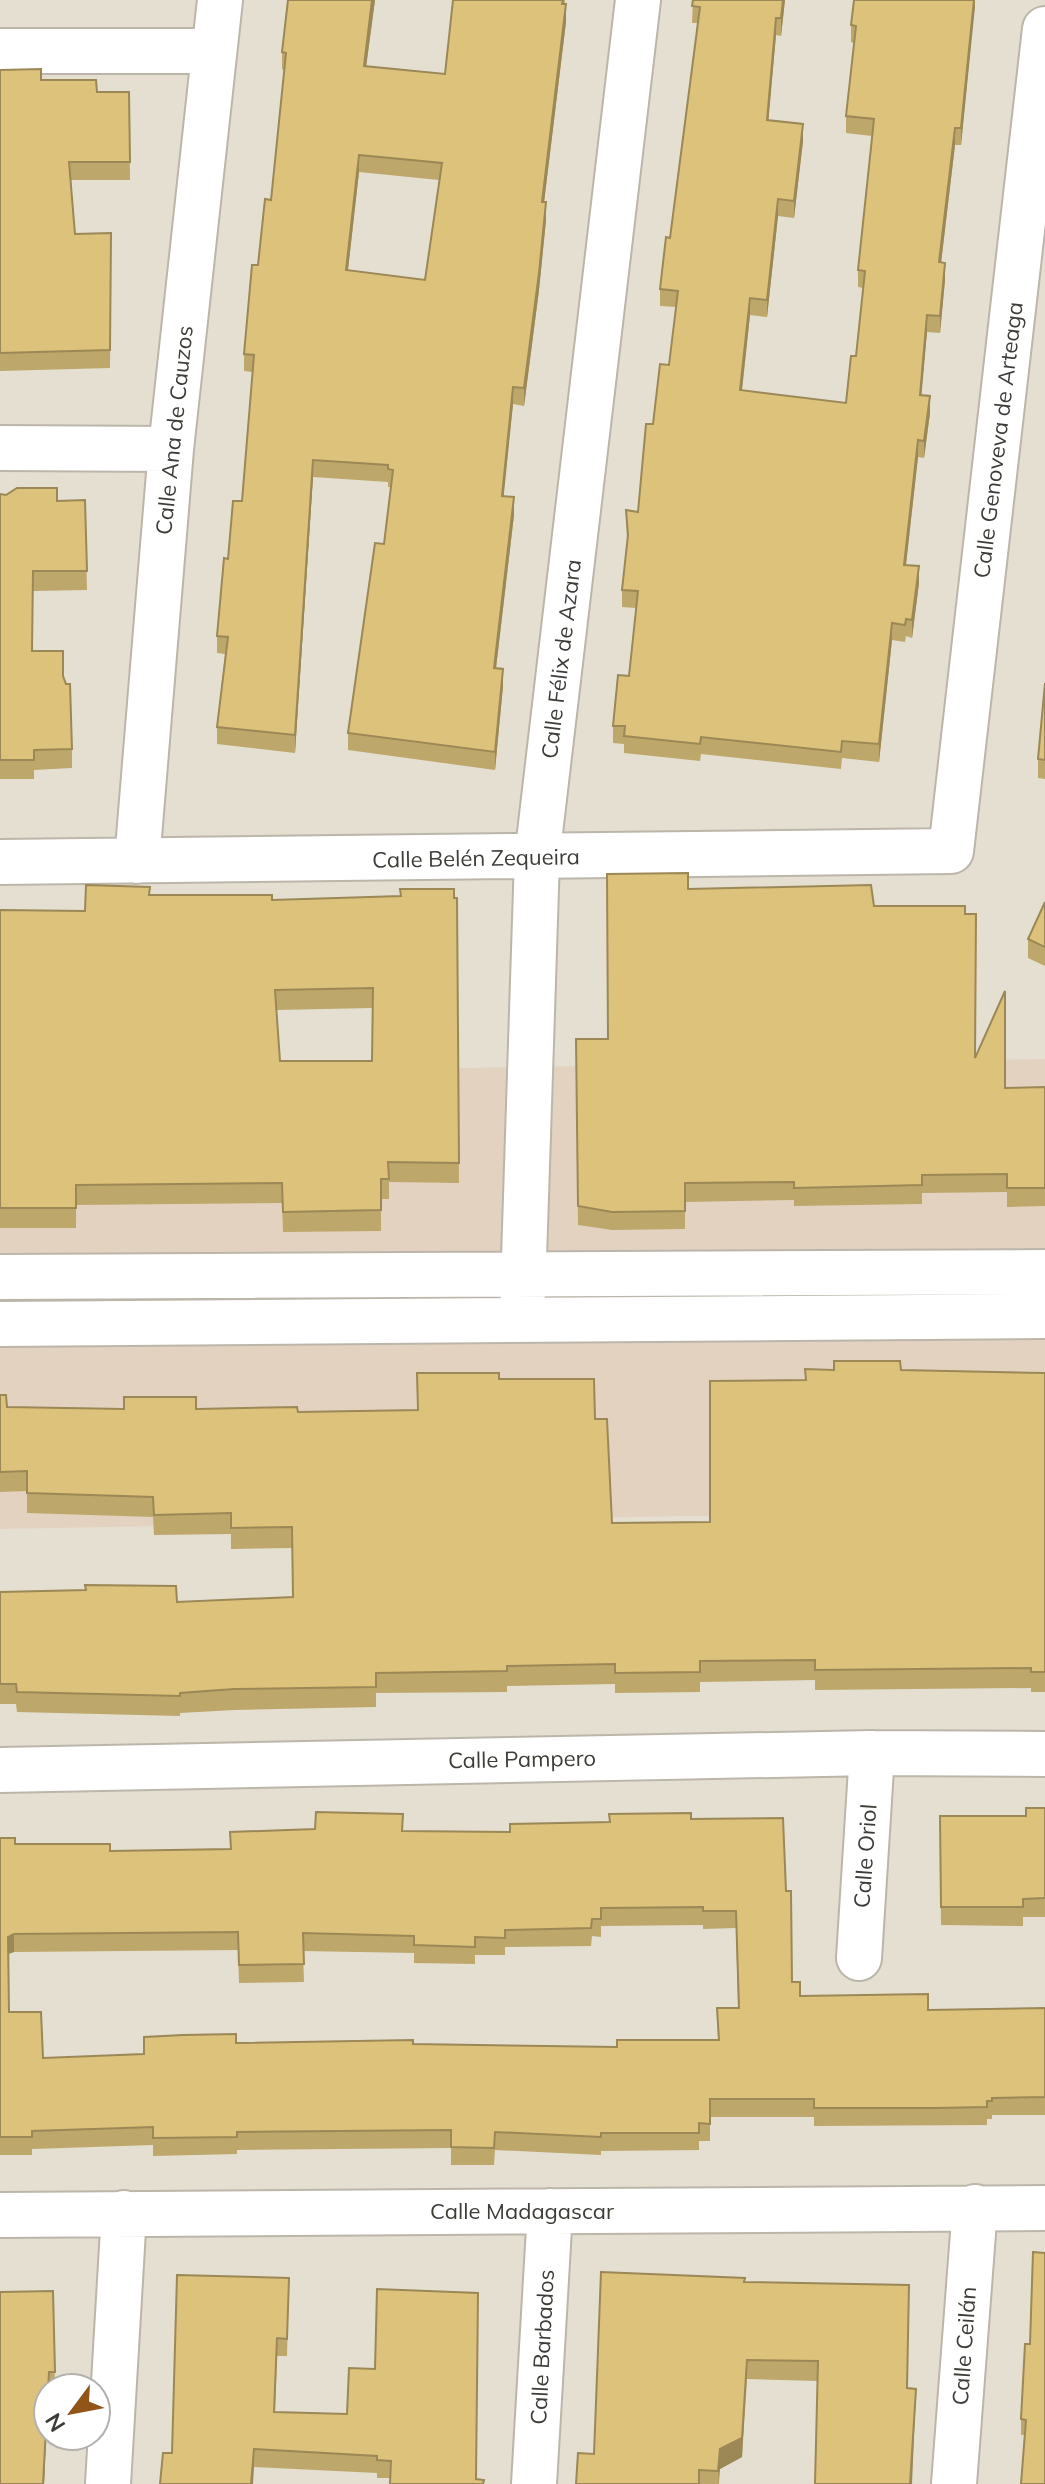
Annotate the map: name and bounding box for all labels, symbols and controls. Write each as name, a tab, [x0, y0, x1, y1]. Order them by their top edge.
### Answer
street label: Calle Genoveva de Arteaga	[967, 300, 1029, 580]
street label: Calle Ana de Cauzos	[149, 324, 199, 536]
street label: Calle Félix de Azara	[535, 558, 587, 760]
street label: Calle Belén Zequeira	[372, 842, 580, 874]
street label: Calle Pampero	[448, 1744, 596, 1774]
street label: Calle Oriol	[847, 1803, 883, 1909]
street label: Calle Madagascar	[430, 2197, 614, 2225]
street label: Calle Barbados	[524, 2269, 560, 2425]
street label: Calle Ceilán	[946, 2286, 982, 2406]
north arrow	[32, 2372, 112, 2452]
text: N	[39, 2408, 71, 2437]

